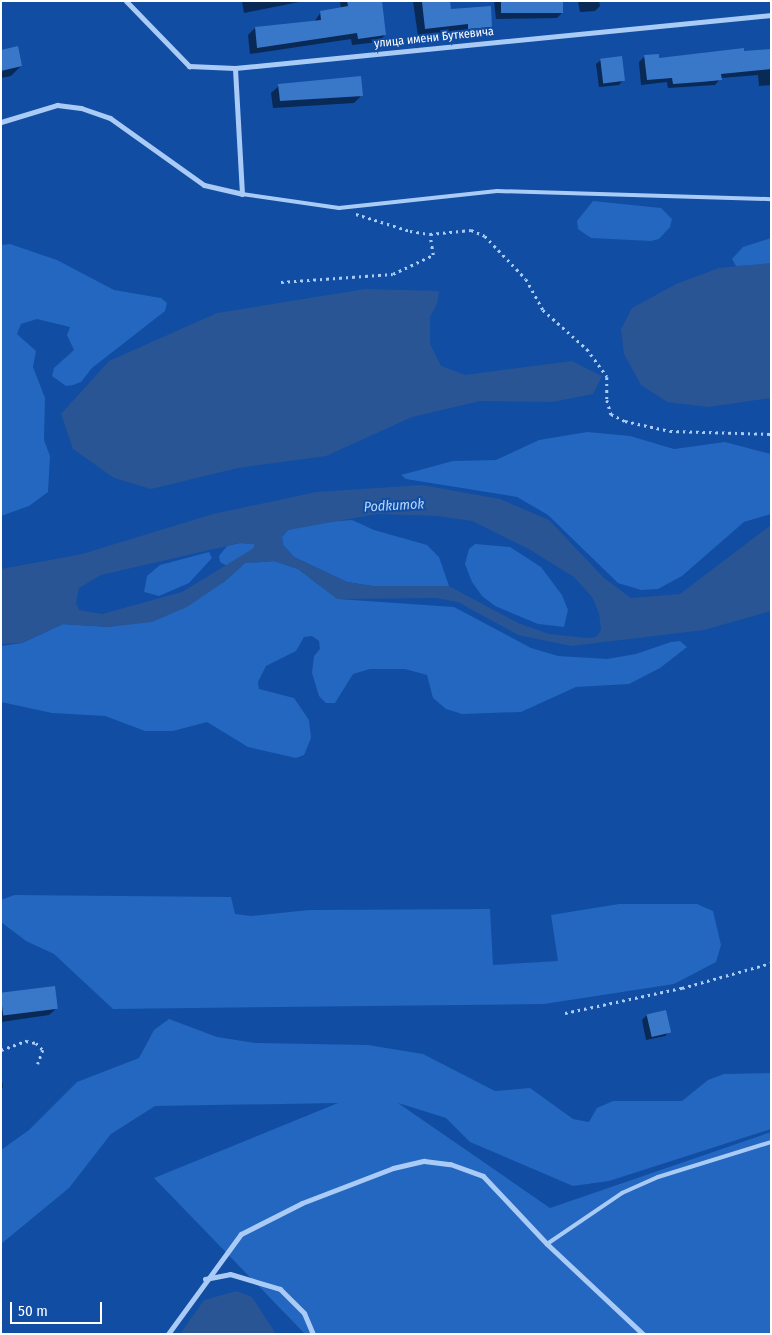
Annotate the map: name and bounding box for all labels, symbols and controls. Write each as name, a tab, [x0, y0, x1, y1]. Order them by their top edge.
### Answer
street label: улица имени Буткевича	[373, 25, 495, 51]
water label: Podkumok	[363, 496, 425, 516]
scale bar	[12, 1292, 105, 1324]
text: 50 m	[18, 1302, 48, 1320]

